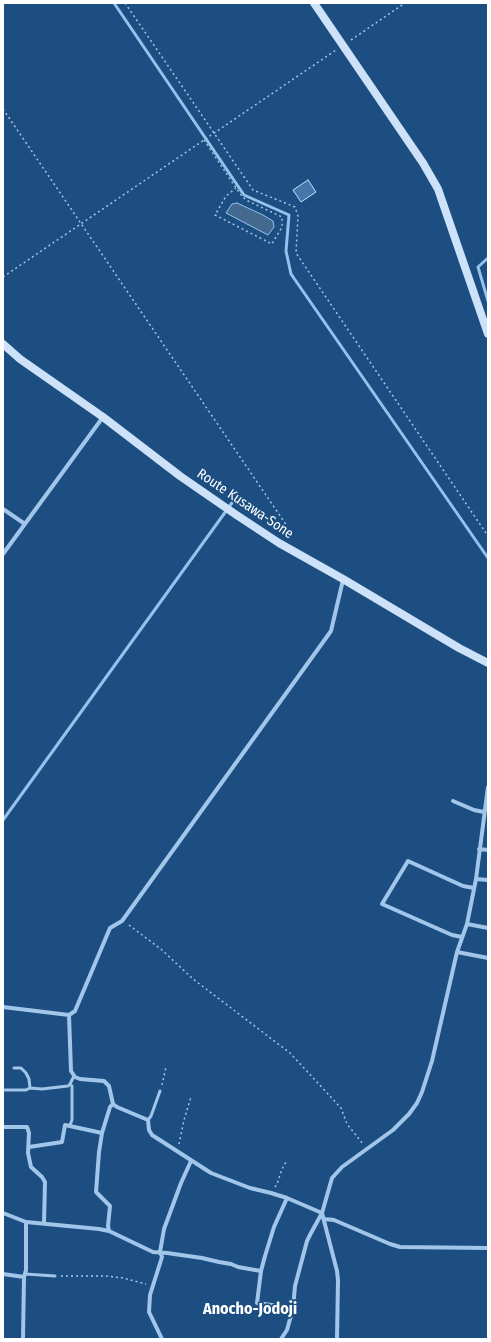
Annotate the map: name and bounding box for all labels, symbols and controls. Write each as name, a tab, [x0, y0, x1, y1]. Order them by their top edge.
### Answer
street label: Route Kusawa-Sone	[194, 465, 296, 543]
district label: Anocho-Jodoji	[203, 1300, 297, 1320]

